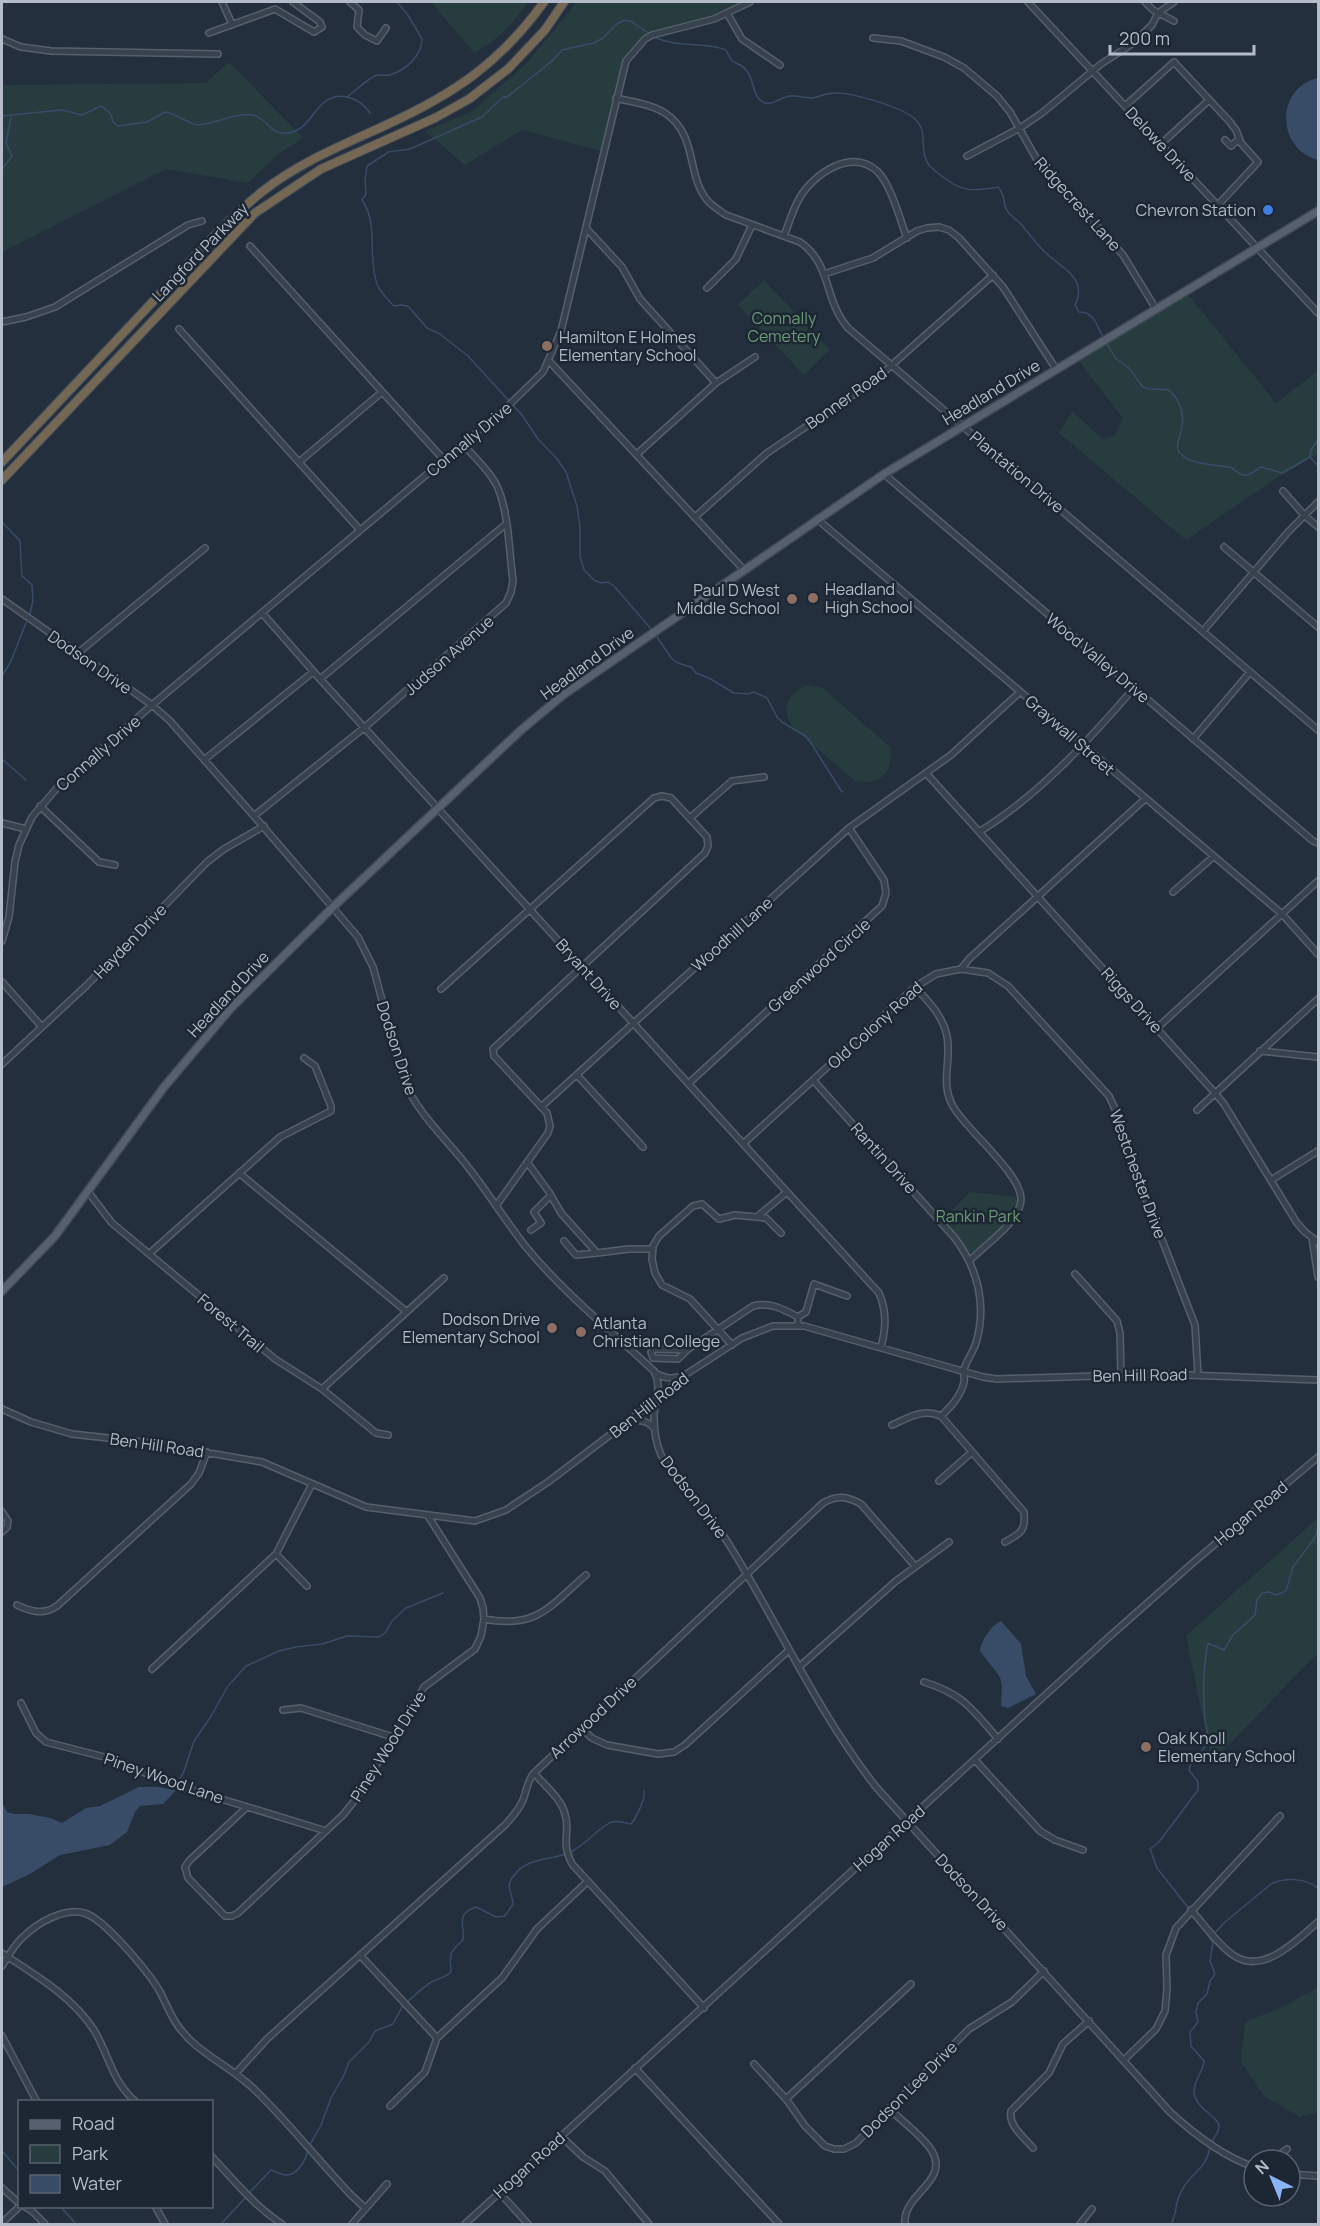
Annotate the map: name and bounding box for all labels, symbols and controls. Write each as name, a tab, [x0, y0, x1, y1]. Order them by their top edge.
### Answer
scale bar	[1110, 18, 1254, 56]
text: 200 m	[1119, 26, 1170, 50]
street label: Delowe Drive	[1121, 102, 1201, 186]
street label: Ridgecrest Lane	[1030, 152, 1126, 256]
street label: Langford Parkway	[147, 197, 253, 306]
place label: Chevron Station	[1136, 199, 1256, 221]
marker: Chevron Station	[1261, 203, 1275, 217]
park label: Connally Cemetery	[748, 307, 821, 347]
place label: Hamilton E Holmes Elementary School	[559, 326, 697, 366]
marker: Hamilton E Holmes Elementary School	[540, 339, 554, 353]
street label: Headland Drive	[938, 354, 1044, 430]
street label: Bonner Road	[801, 362, 891, 434]
street label: Connally Drive	[422, 397, 516, 481]
street label: Plantation Drive	[965, 426, 1069, 518]
place label: Headland High School	[825, 578, 913, 618]
place label: Paul D West Middle School	[677, 579, 780, 619]
marker: Headland High School	[806, 591, 820, 605]
marker: Paul D West Middle School	[785, 592, 799, 606]
street label: Wood Valley Drive	[1041, 608, 1155, 708]
street label: Judson Avenue	[400, 610, 498, 700]
street label: Headland Drive	[536, 622, 638, 704]
street label: Dodson Drive	[44, 625, 136, 699]
street label: Graywall Street	[1021, 690, 1119, 780]
street label: Connally Drive	[51, 710, 145, 796]
street label: Woodhill Lane	[687, 892, 777, 976]
street label: Hayden Drive	[89, 899, 171, 983]
street label: Greenwood Circle	[763, 913, 875, 1017]
street label: Bryant Drive	[551, 934, 627, 1014]
street label: Headland Drive	[182, 946, 274, 1042]
street label: Riggs Drive	[1096, 962, 1168, 1038]
street label: Old Colony Road	[823, 976, 927, 1074]
street label: Dodson Drive	[371, 998, 423, 1098]
street label: Westchester Drive	[1104, 1106, 1172, 1242]
street label: Rantin Drive	[846, 1118, 922, 1198]
park label: Rankin Park	[936, 1205, 1021, 1227]
street label: Forest Trail	[193, 1289, 269, 1357]
place label: Dodson Drive Elementary School	[402, 1308, 540, 1348]
place label: Atlanta Christian College	[593, 1312, 720, 1352]
marker: Dodson Drive Elementary School	[545, 1321, 559, 1335]
marker: Atlanta Christian College	[574, 1325, 588, 1339]
street label: Ben Hill Road	[1092, 1363, 1188, 1387]
street label: Ben Hill Road	[605, 1367, 693, 1443]
street label: Ben Hill Road	[108, 1428, 206, 1462]
street label: Dodson Drive	[656, 1451, 732, 1543]
street label: Hogan Road	[1210, 1476, 1292, 1550]
street label: Arrowood Drive	[545, 1671, 641, 1763]
street label: Piney Wood Drive	[345, 1686, 431, 1806]
place label: Oak Knoll Elementary School	[1158, 1727, 1296, 1767]
marker: Oak Knoll Elementary School	[1139, 1740, 1153, 1754]
street label: Piney Wood Lane	[101, 1747, 227, 1809]
street label: Hogan Road	[848, 1800, 930, 1876]
street label: Dodson Drive	[931, 1849, 1013, 1935]
street label: Dodson Lee Drive	[856, 2036, 962, 2142]
legend	[18, 2100, 213, 2208]
text: Road	[72, 2111, 115, 2135]
street label: Hogan Road	[488, 2127, 570, 2203]
text: Park	[72, 2141, 109, 2165]
north arrow	[1242, 2148, 1302, 2208]
text: N	[1250, 2155, 1273, 2179]
text: Water	[72, 2171, 122, 2195]

